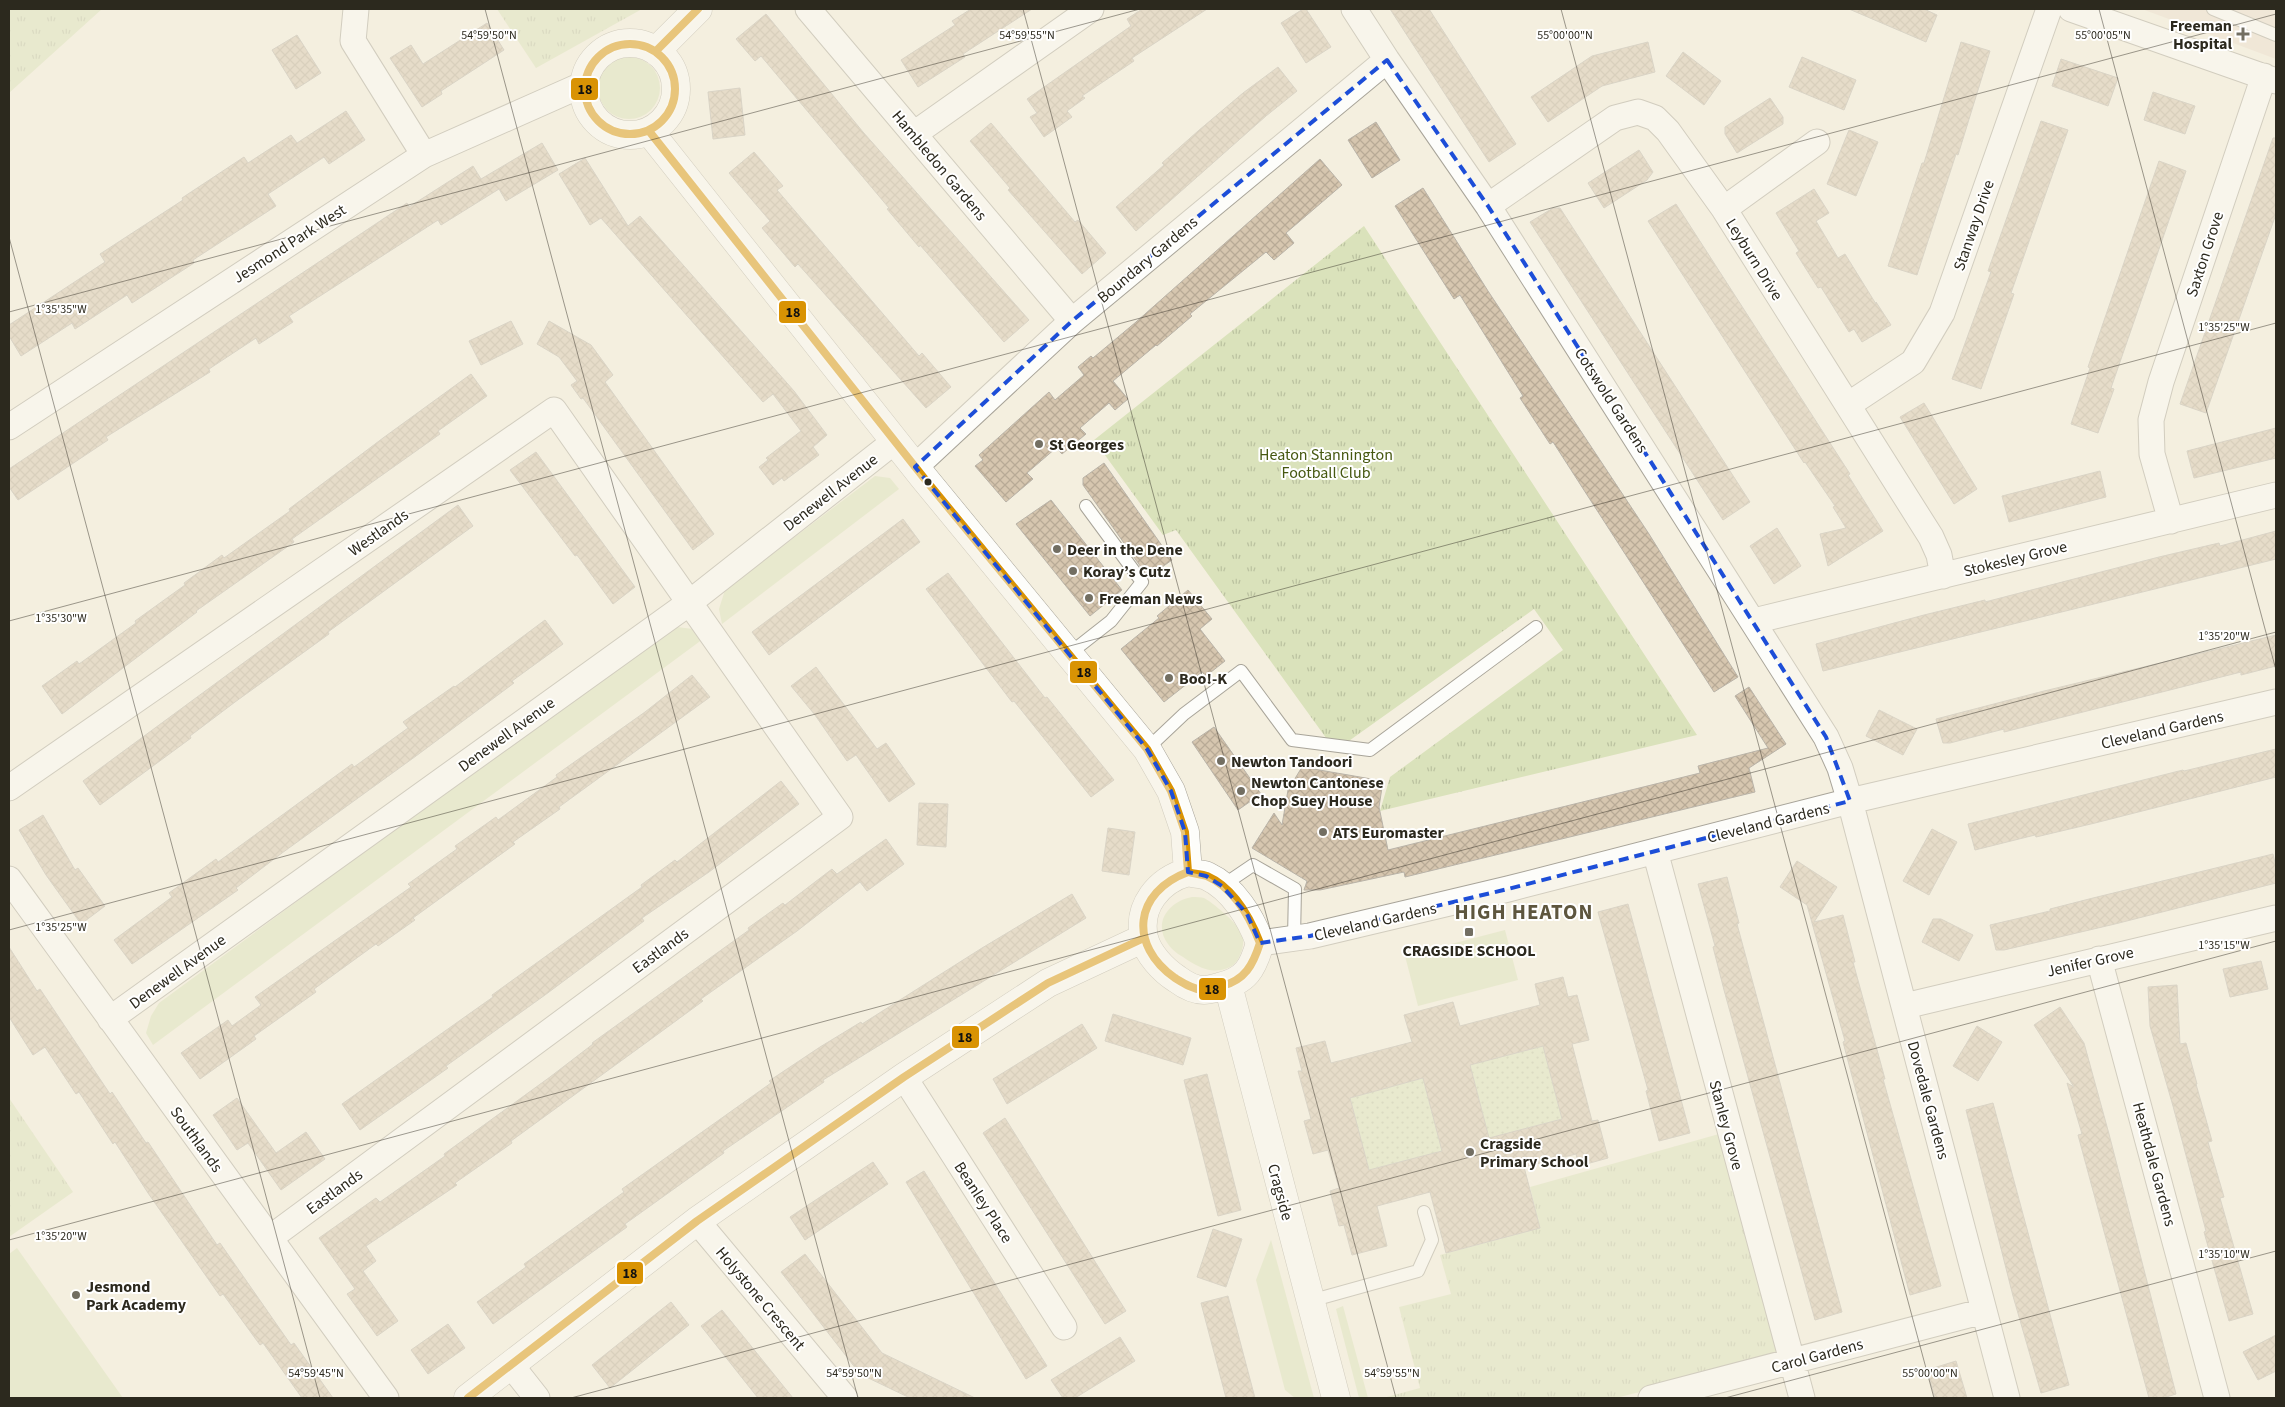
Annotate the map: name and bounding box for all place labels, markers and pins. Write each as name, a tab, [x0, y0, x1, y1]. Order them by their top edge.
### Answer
place label: Freeman Hospital	[2170, 15, 2232, 55]
marker: Freeman Hospital	[2236, 27, 2250, 41]
place label: St Georges	[1049, 434, 1124, 456]
marker: St Georges	[1033, 438, 1045, 450]
unlabelled marker	[923, 477, 933, 487]
place label: Deer in the Dene	[1067, 539, 1183, 561]
marker: Deer in the Dene	[1051, 543, 1063, 555]
place label: Koray’s Cutz	[1083, 561, 1171, 583]
marker: Koray’s Cutz	[1067, 565, 1079, 577]
place label: Freeman News	[1099, 588, 1203, 610]
marker: Freeman News	[1083, 592, 1095, 604]
place label: Boo!-K	[1179, 668, 1227, 690]
marker: Boo!-K	[1163, 672, 1175, 684]
place label: Newton Tandoori	[1231, 751, 1353, 773]
marker: Newton Tandoori	[1215, 755, 1227, 767]
place label: Newton Cantonese Chop Suey House	[1251, 772, 1384, 812]
marker: Newton Cantonese Chop Suey House	[1235, 785, 1247, 797]
place label: ATS Euromaster	[1332, 822, 1445, 844]
marker: ATS Euromaster	[1317, 826, 1329, 838]
marker: CRAGSIDE SCHOOL	[1463, 926, 1475, 938]
place label: CRAGSIDE SCHOOL	[1402, 940, 1536, 962]
place label: Cragside Primary School	[1480, 1133, 1589, 1173]
marker: Cragside Primary School	[1464, 1146, 1476, 1158]
place label: Jesmond Park Academy	[86, 1276, 187, 1316]
marker: Jesmond Park Academy	[70, 1289, 82, 1301]

